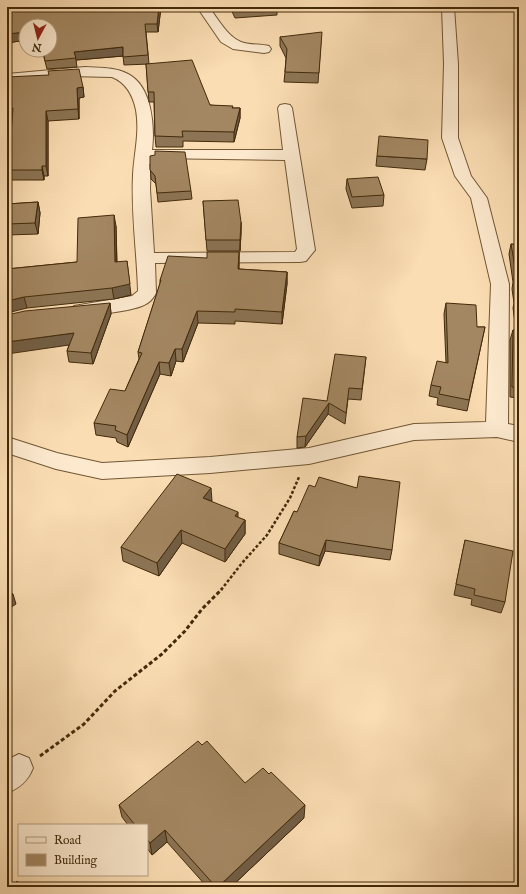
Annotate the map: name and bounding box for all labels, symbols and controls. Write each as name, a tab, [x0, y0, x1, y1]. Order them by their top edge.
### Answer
north arrow	[18, 18, 58, 58]
text: N	[31, 39, 43, 55]
legend	[18, 824, 148, 876]
text: Road	[54, 833, 82, 848]
text: Building	[54, 853, 98, 868]

